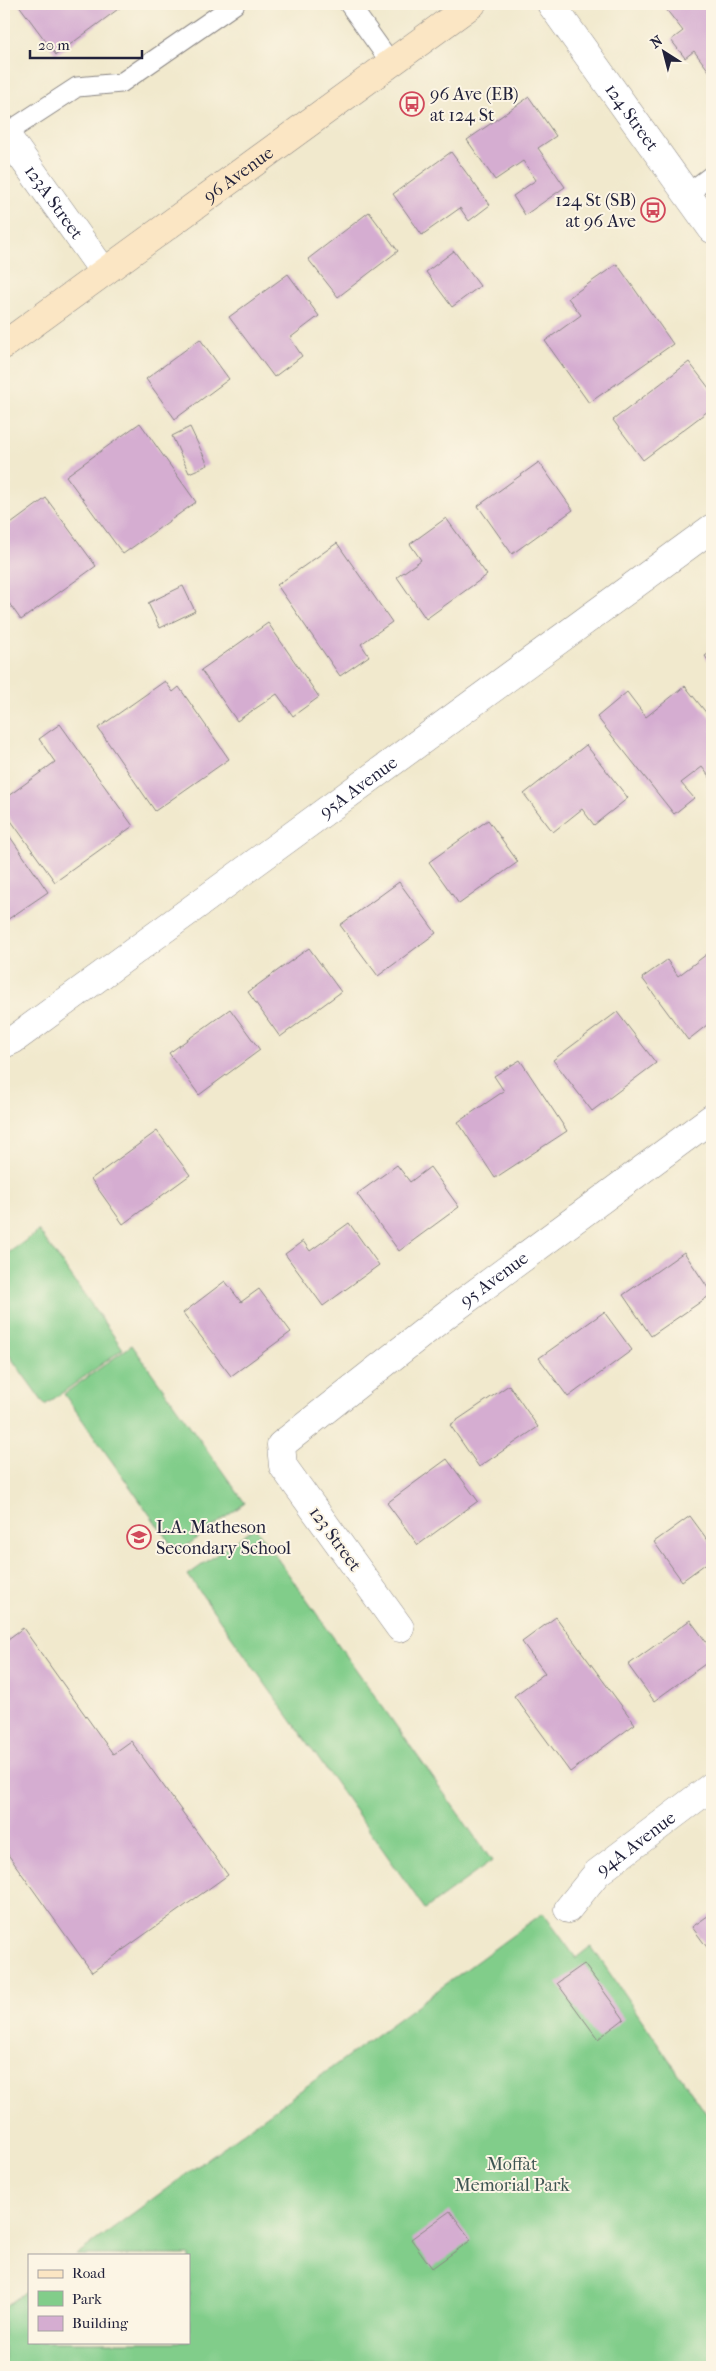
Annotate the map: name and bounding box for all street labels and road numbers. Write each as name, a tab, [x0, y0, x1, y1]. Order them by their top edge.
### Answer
street label: 124 Street	[601, 79, 663, 155]
street label: 96 Avenue	[199, 142, 277, 207]
street label: 123A Street	[20, 161, 88, 244]
street label: 95A Avenue	[316, 752, 401, 822]
street label: 95 Avenue	[456, 1247, 532, 1311]
street label: 123 Street	[305, 1503, 366, 1576]
street label: 94A Avenue	[592, 1807, 680, 1880]

